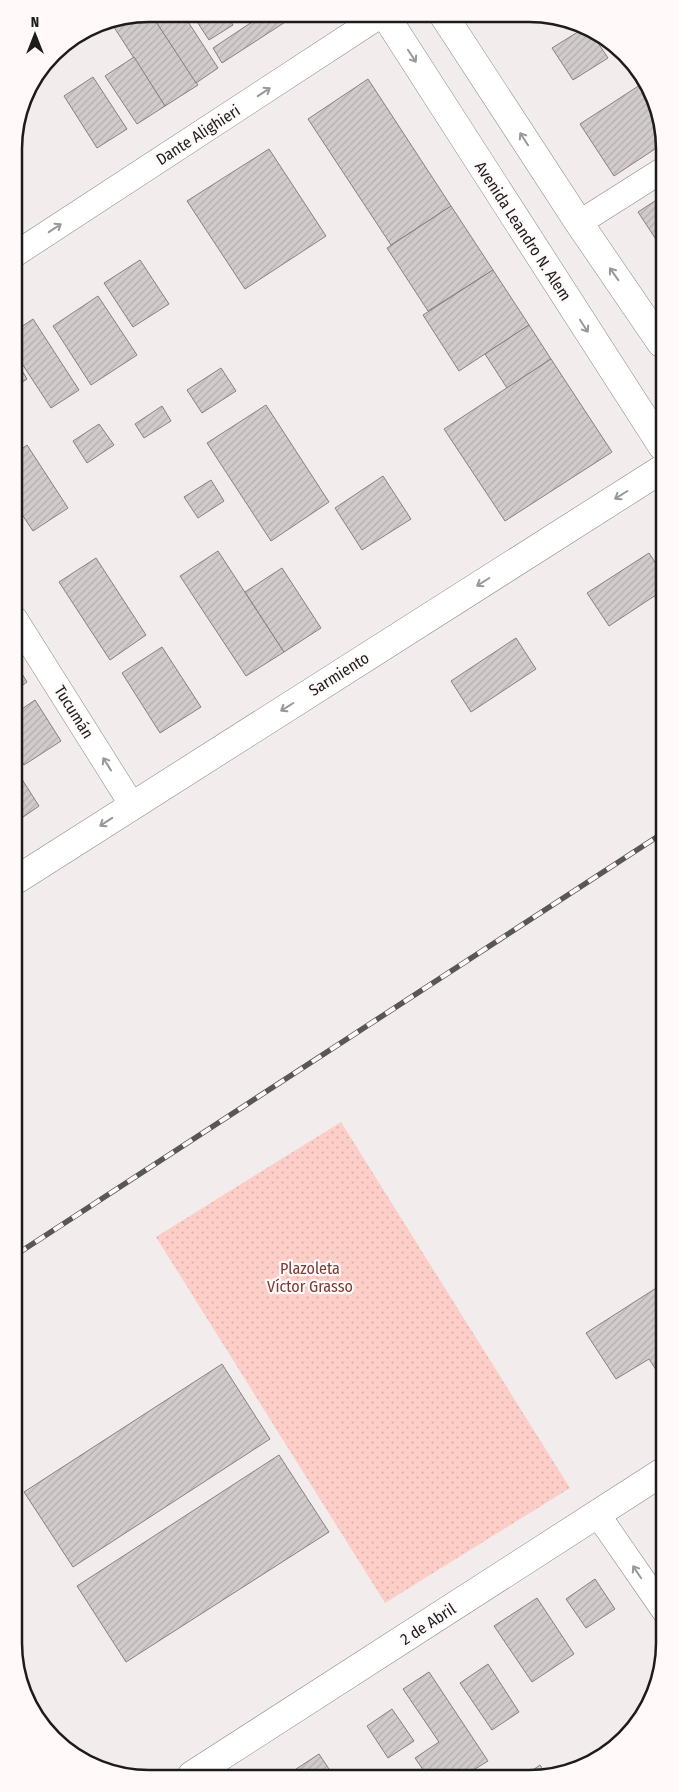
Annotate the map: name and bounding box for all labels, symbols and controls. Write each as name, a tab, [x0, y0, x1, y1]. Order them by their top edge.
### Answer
north arrow	[10, 10, 60, 60]
text: N	[31, 14, 39, 31]
one-way arrow	[407, 49, 417, 63]
one-way arrow	[257, 86, 271, 96]
street label: Dante Alighieri	[152, 101, 244, 169]
one-way arrow	[519, 132, 529, 146]
street label: Avenida Leandro N. Alem	[471, 158, 575, 304]
one-way arrow	[48, 223, 62, 233]
one-way arrow	[609, 267, 619, 281]
one-way arrow	[580, 318, 590, 332]
one-way arrow	[614, 491, 628, 501]
one-way arrow	[477, 578, 491, 588]
street label: Sarmiento	[305, 648, 373, 700]
street label: Tucumán	[50, 682, 98, 742]
one-way arrow	[280, 702, 294, 712]
one-way arrow	[101, 757, 111, 771]
one-way arrow	[99, 818, 113, 828]
park label: Plazoleta Víctor Grasso	[267, 1259, 353, 1296]
one-way arrow	[632, 1565, 642, 1579]
street label: 2 de Abril	[397, 1599, 459, 1649]

